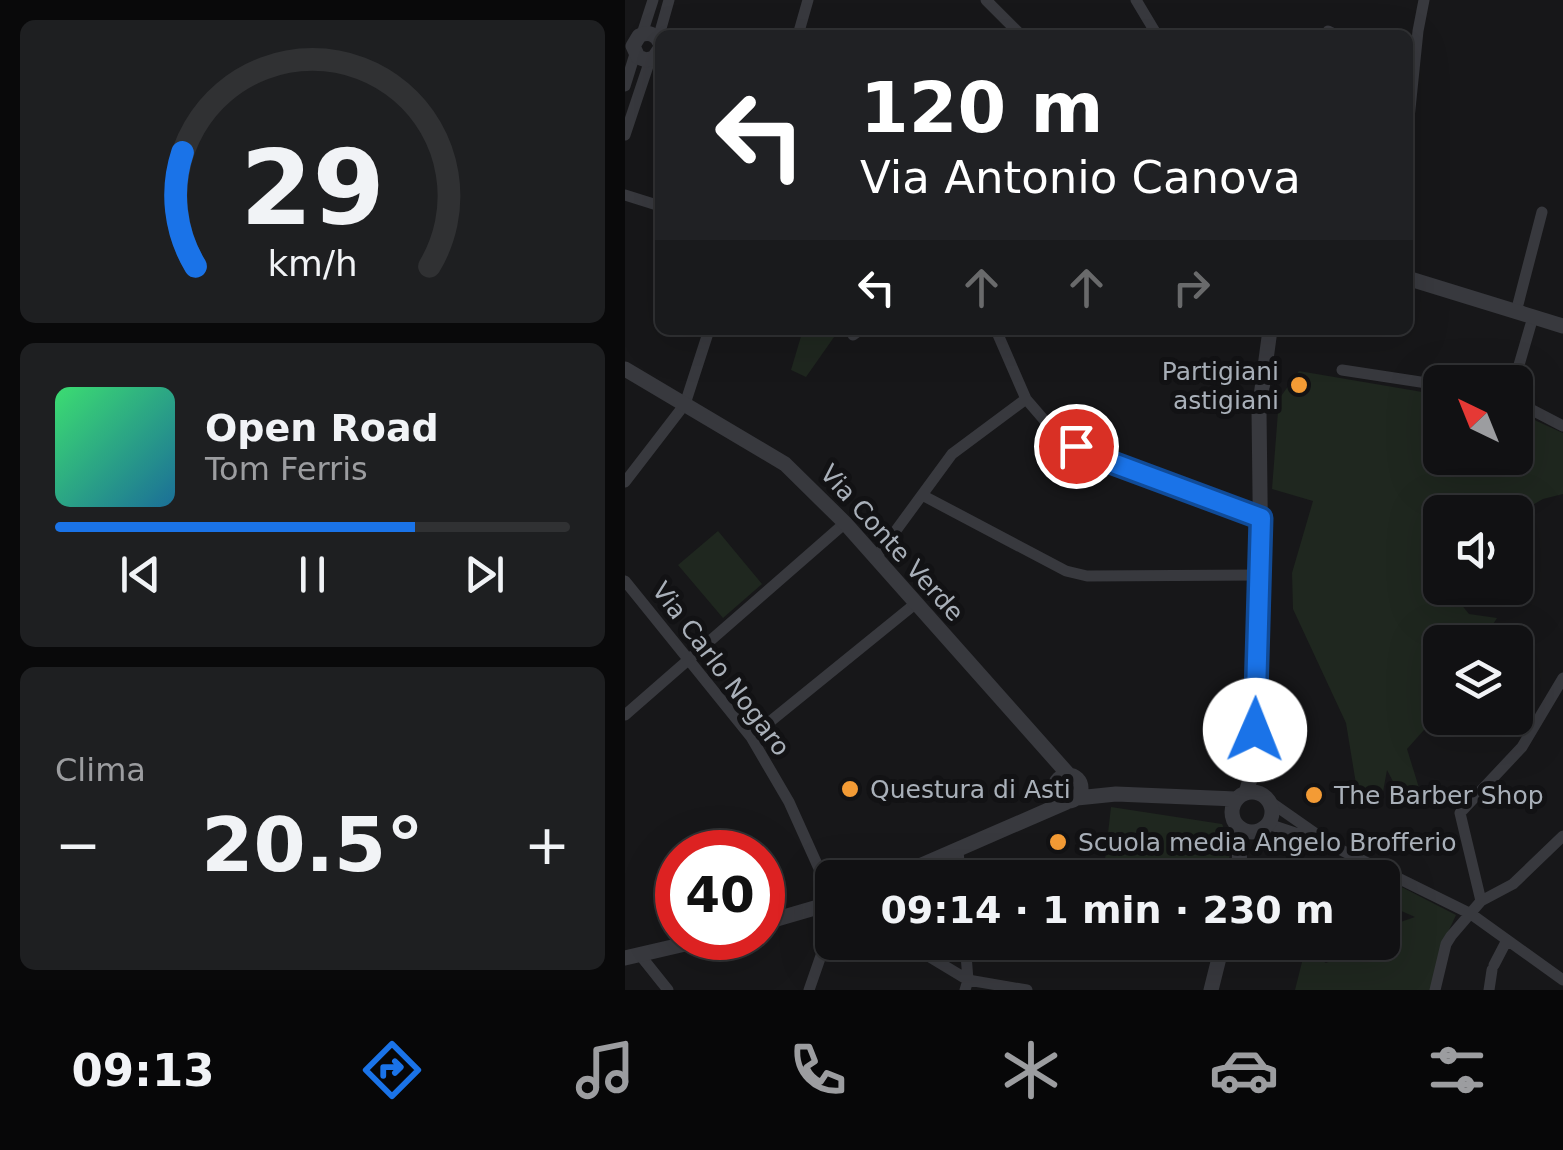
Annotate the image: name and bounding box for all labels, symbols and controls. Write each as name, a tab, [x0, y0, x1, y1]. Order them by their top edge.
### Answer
text: 120 m	[860, 67, 1103, 149]
icon: left	[695, 70, 825, 200]
text: 29	[240, 127, 385, 249]
text: Via Antonio Canova	[860, 151, 1301, 204]
text: km/h	[267, 243, 358, 284]
icon: left	[849, 260, 904, 315]
icon: ahead	[954, 260, 1009, 315]
icon: ahead	[1059, 260, 1114, 315]
icon: right	[1164, 260, 1219, 315]
place label: Partigiani astigiani	[1162, 357, 1279, 415]
north arrow	[1423, 365, 1533, 475]
map controls	[1423, 365, 1533, 735]
marker: Partigiani astigiani	[1288, 374, 1310, 396]
pin	[1034, 404, 1119, 489]
text: Open Road	[205, 406, 439, 450]
icon: arrive	[1049, 419, 1104, 474]
text: Tom Ferris	[205, 450, 368, 488]
street label: Via Conte Verde	[814, 459, 970, 627]
button: sound	[1423, 495, 1533, 605]
icon: previous	[113, 547, 168, 602]
icon: pause	[285, 547, 340, 602]
icon: next	[457, 547, 512, 602]
street label: Via Carlo Nogaro	[646, 576, 796, 762]
button: layers	[1423, 625, 1533, 735]
position arrow	[1203, 678, 1307, 782]
text: Clima	[55, 751, 146, 789]
place label: Questura di Asti	[870, 775, 1071, 804]
marker: Questura di Asti	[839, 778, 861, 800]
place label: The Barber Shop	[1333, 781, 1544, 810]
marker: The Barber Shop	[1303, 784, 1325, 806]
text: 20.5°	[201, 801, 424, 889]
text: −	[55, 813, 101, 877]
text: +	[524, 813, 570, 877]
place label: Scuola media Angelo Brofferio	[1078, 828, 1456, 857]
speed limit sign: 40	[655, 830, 785, 960]
marker: Scuola media Angelo Brofferio	[1047, 831, 1069, 853]
text: 09:14 · 1 min · 230 m	[880, 888, 1335, 932]
icon: directions	[357, 1035, 427, 1105]
icon: music	[570, 1035, 640, 1105]
icon: phone	[783, 1035, 853, 1105]
icon: climate	[996, 1035, 1066, 1105]
icon: car	[1209, 1035, 1279, 1105]
icon: filters	[1422, 1035, 1492, 1105]
text: 09:13	[71, 1044, 215, 1097]

